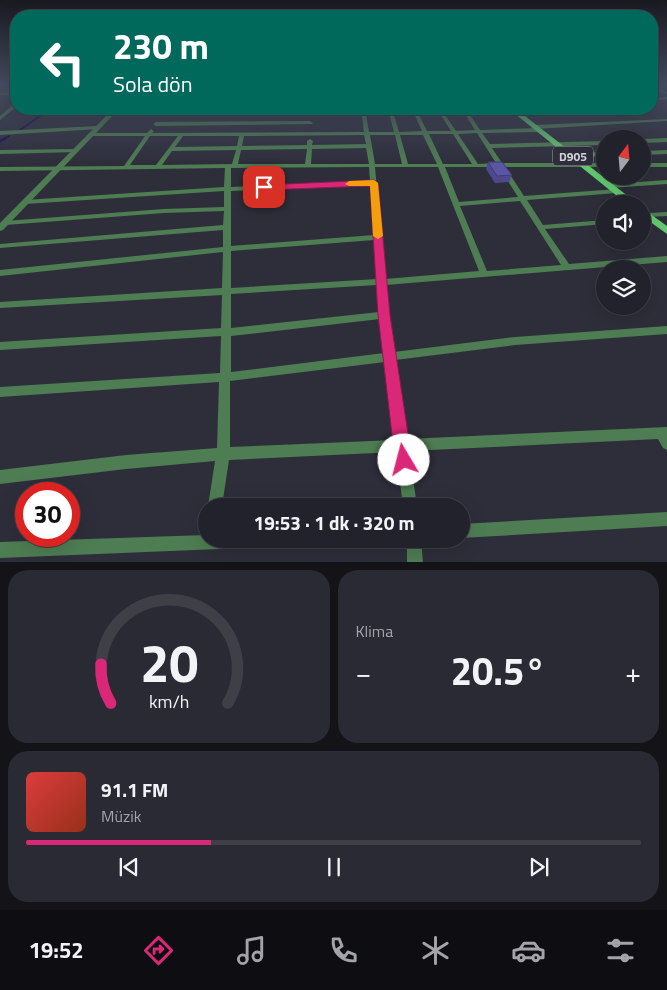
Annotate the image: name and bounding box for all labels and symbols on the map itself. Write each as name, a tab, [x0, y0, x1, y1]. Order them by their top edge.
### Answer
north arrow	[596, 130, 651, 185]
road number: D905	[553, 146, 593, 166]
pin	[243, 166, 285, 208]
position arrow	[377, 433, 429, 485]
speed limit sign: 30	[15, 482, 80, 547]

